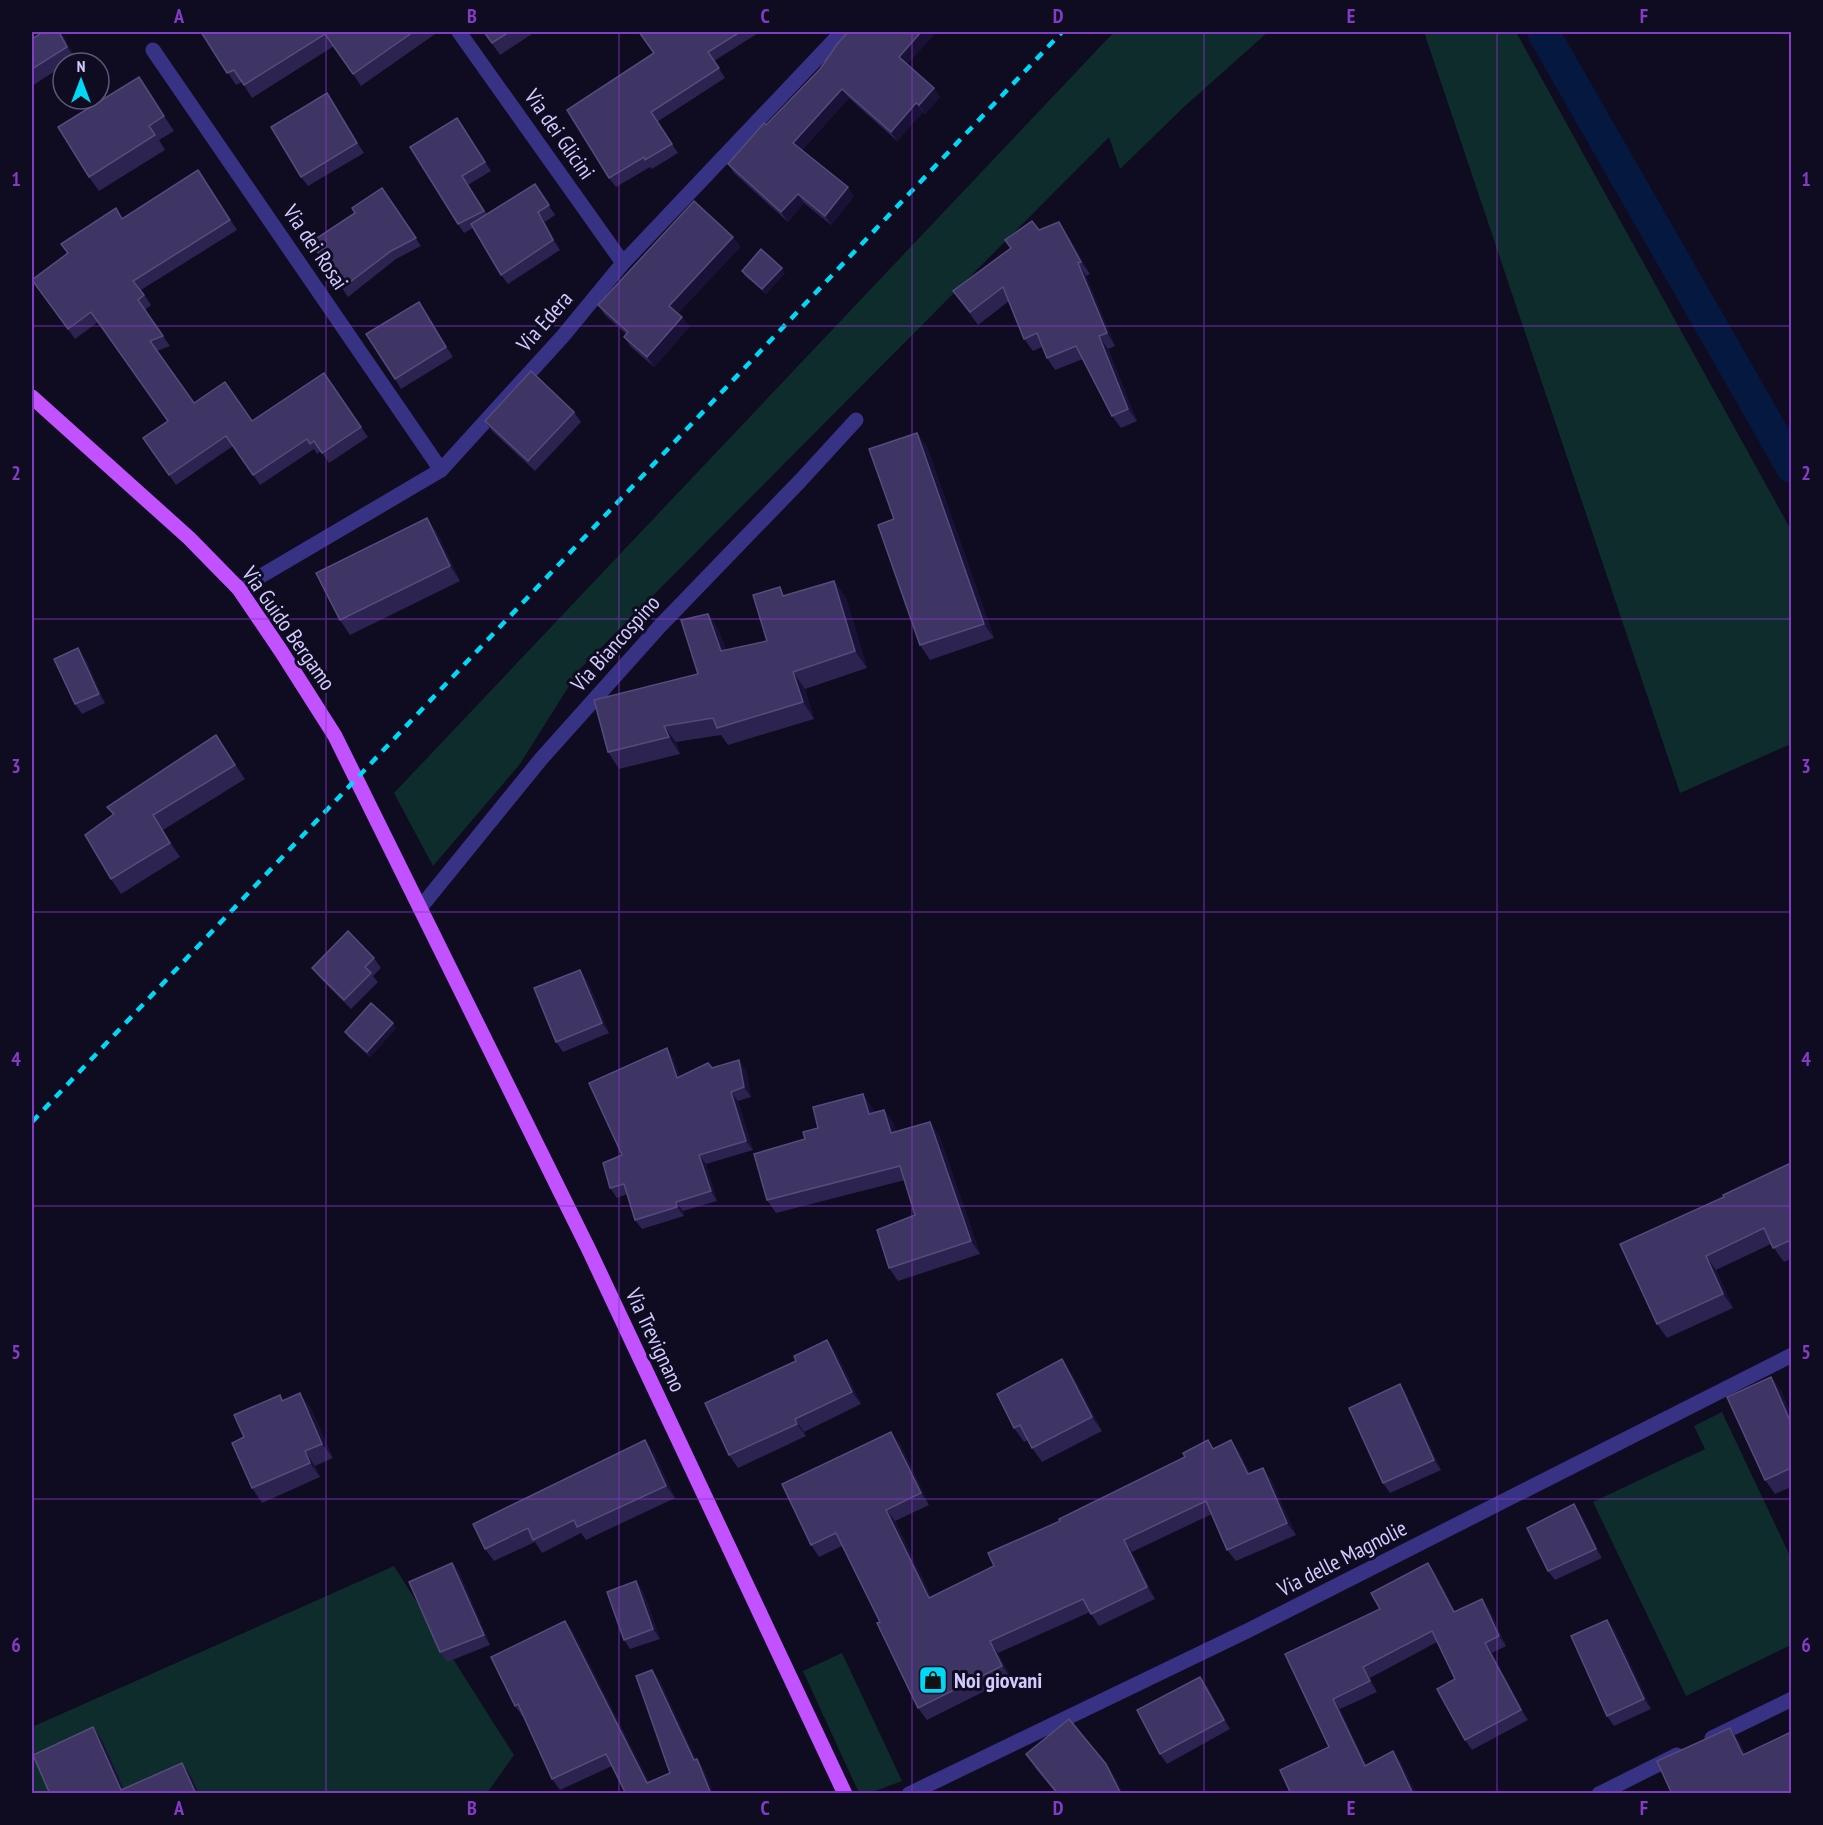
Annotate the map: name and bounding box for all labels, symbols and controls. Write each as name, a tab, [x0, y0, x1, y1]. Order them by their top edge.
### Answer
text: A	[173, 3, 185, 29]
text: B	[467, 3, 477, 29]
text: C	[760, 3, 770, 29]
text: D	[1053, 3, 1064, 29]
text: E	[1347, 3, 1355, 29]
text: F	[1640, 3, 1648, 29]
north arrow	[51, 51, 111, 111]
text: N	[77, 56, 85, 76]
street label: Via dei Glicini	[518, 82, 601, 185]
text: 1	[11, 166, 21, 192]
text: 1	[1801, 166, 1811, 192]
street label: Via dei Rosai	[277, 198, 355, 295]
street label: Via Edera	[509, 285, 578, 358]
text: 2	[11, 460, 21, 486]
text: 2	[1801, 460, 1811, 486]
street label: Via Guido Bergamo	[235, 560, 342, 695]
street label: Via Biancospino	[564, 589, 666, 698]
text: 3	[11, 753, 21, 779]
text: 3	[1801, 753, 1811, 779]
text: 4	[11, 1046, 21, 1072]
text: 4	[1801, 1046, 1811, 1072]
street label: Via Trevignano	[619, 1283, 692, 1396]
text: 5	[11, 1339, 21, 1365]
text: 5	[1801, 1339, 1811, 1365]
street label: Via delle Magnolie	[1272, 1513, 1411, 1603]
text: 6	[11, 1632, 21, 1658]
text: 6	[1801, 1632, 1811, 1658]
shop icon: Noi giovani	[917, 1664, 949, 1696]
place label: Noi giovani	[954, 1666, 1042, 1694]
text: A	[173, 1795, 185, 1821]
text: B	[467, 1795, 477, 1821]
text: C	[760, 1795, 770, 1821]
text: D	[1053, 1795, 1064, 1821]
text: E	[1347, 1795, 1355, 1821]
text: F	[1640, 1795, 1648, 1821]

